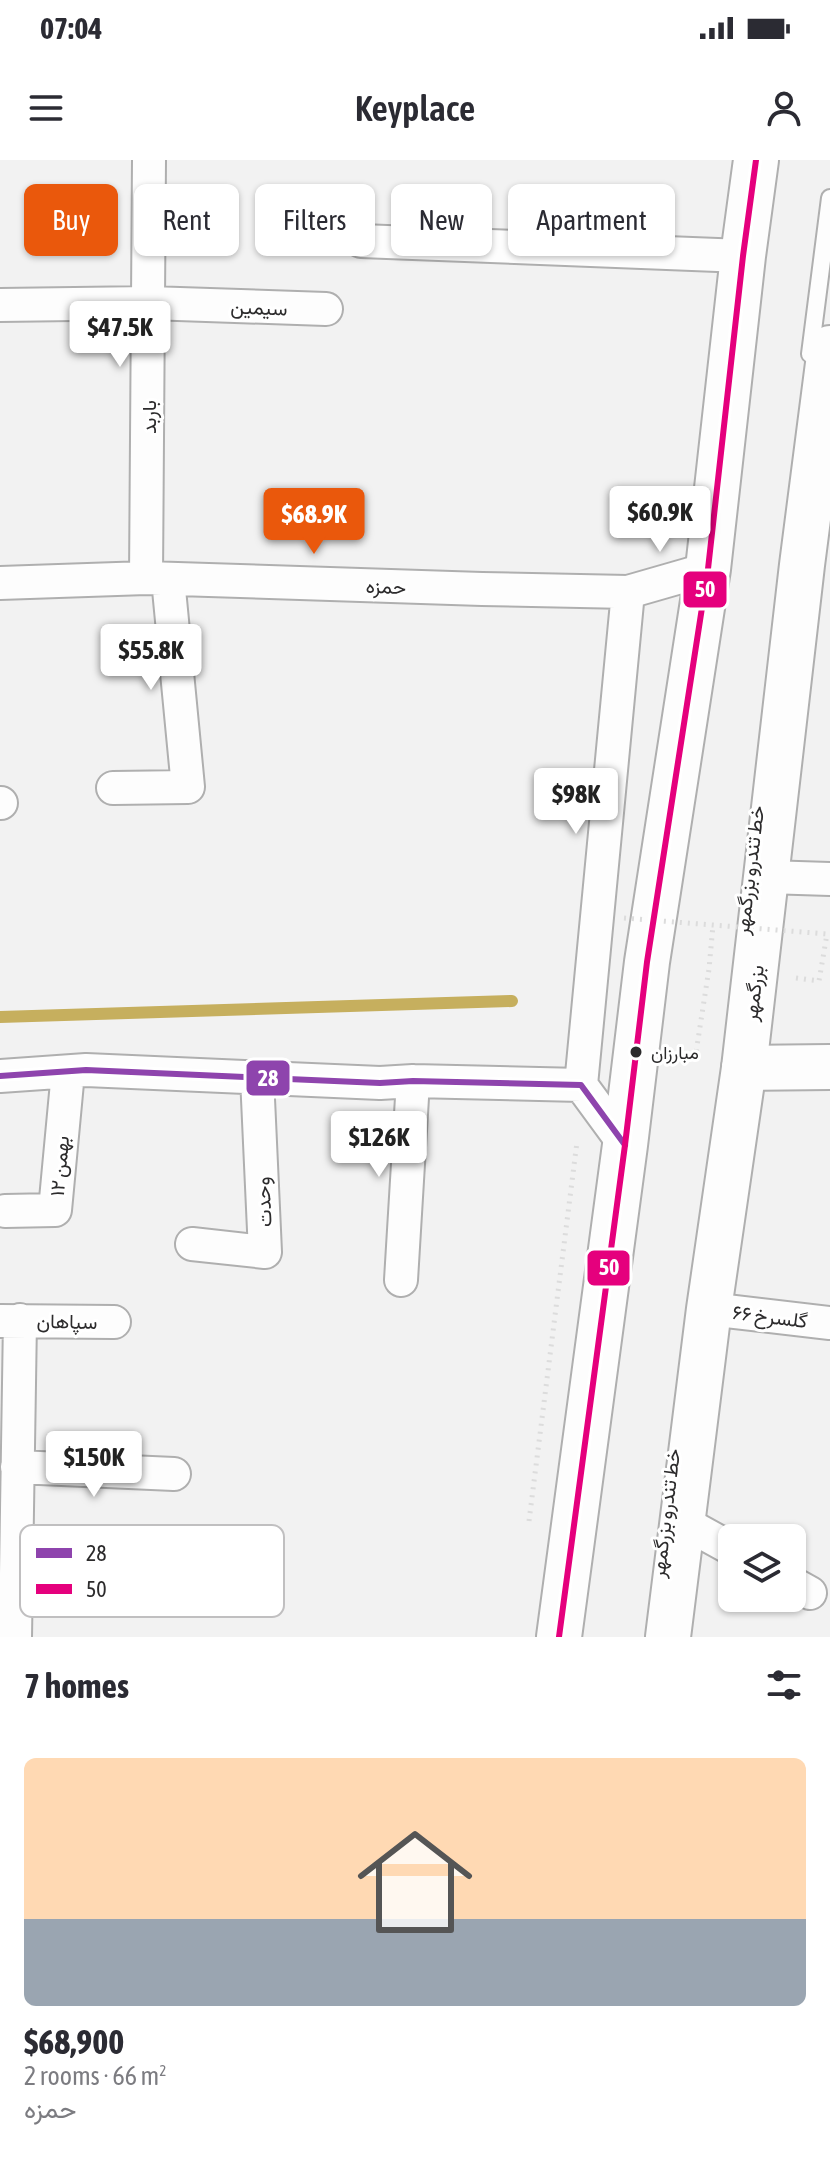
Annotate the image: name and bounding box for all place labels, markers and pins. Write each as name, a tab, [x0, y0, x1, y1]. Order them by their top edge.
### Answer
pin: $47.5K	[55, 301, 185, 369]
pin: $60.9K	[595, 486, 725, 554]
pin: $68.9K	[249, 488, 379, 556]
pin: $55.8K	[86, 624, 216, 692]
pin: $98K	[529, 768, 623, 836]
place label: مبارزان	[651, 1042, 699, 1064]
marker: مبارزان	[628, 1044, 644, 1060]
pin: $126K	[323, 1111, 435, 1179]
pin: $150K	[38, 1431, 150, 1499]

